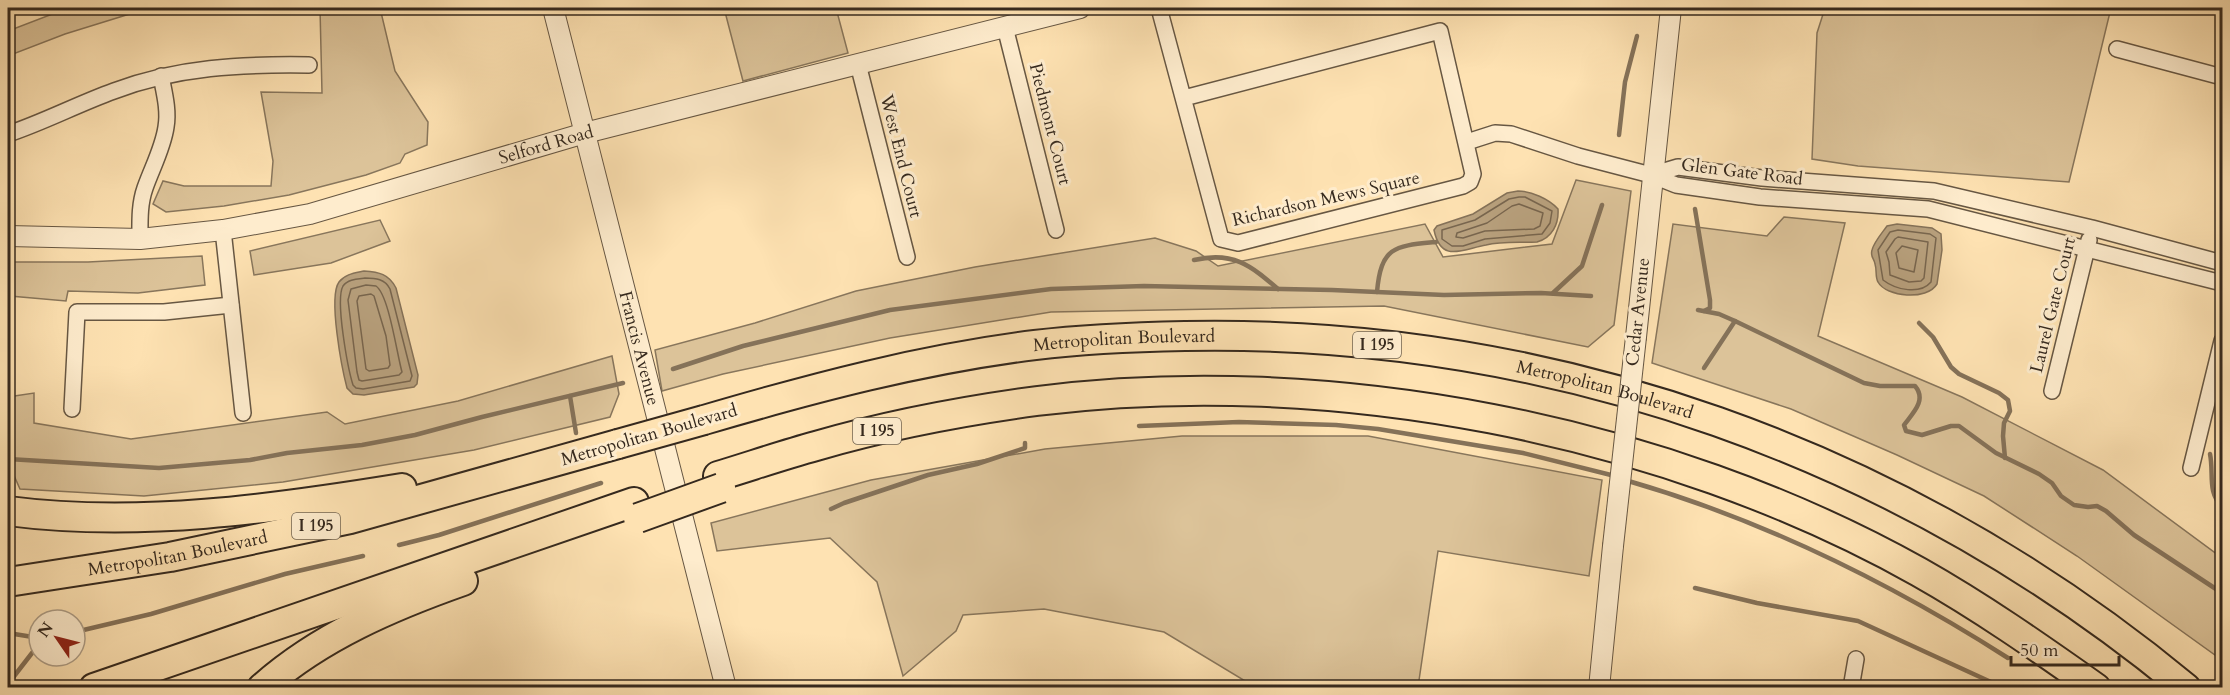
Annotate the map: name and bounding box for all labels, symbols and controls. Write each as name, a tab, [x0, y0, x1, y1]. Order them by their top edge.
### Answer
street label: Piedmont Court	[1023, 60, 1077, 188]
street label: West End Court	[873, 91, 928, 220]
street label: Selford Road	[496, 119, 596, 170]
street label: Glen Gate Road	[1680, 152, 1805, 192]
street label: Richardson Mews Square	[1230, 165, 1422, 233]
street label: Laurel Gate Court	[2024, 234, 2082, 375]
street label: Cedar Avenue	[1620, 256, 1656, 368]
street label: Francis Avenue	[613, 288, 666, 408]
street label: Metropolitan Boulevard	[1032, 323, 1216, 358]
road number: I 195	[1353, 332, 1401, 358]
street label: Metropolitan Boulevard	[1514, 354, 1697, 425]
street label: Metropolitan Boulevard	[558, 398, 740, 472]
road number: I 195	[853, 418, 901, 444]
road number: I 195	[292, 513, 340, 539]
street label: Metropolitan Boulevard	[86, 524, 270, 582]
north arrow	[27, 608, 87, 668]
text: N	[33, 618, 59, 642]
scale bar	[2011, 629, 2119, 667]
text: 50 m	[2020, 638, 2059, 663]

